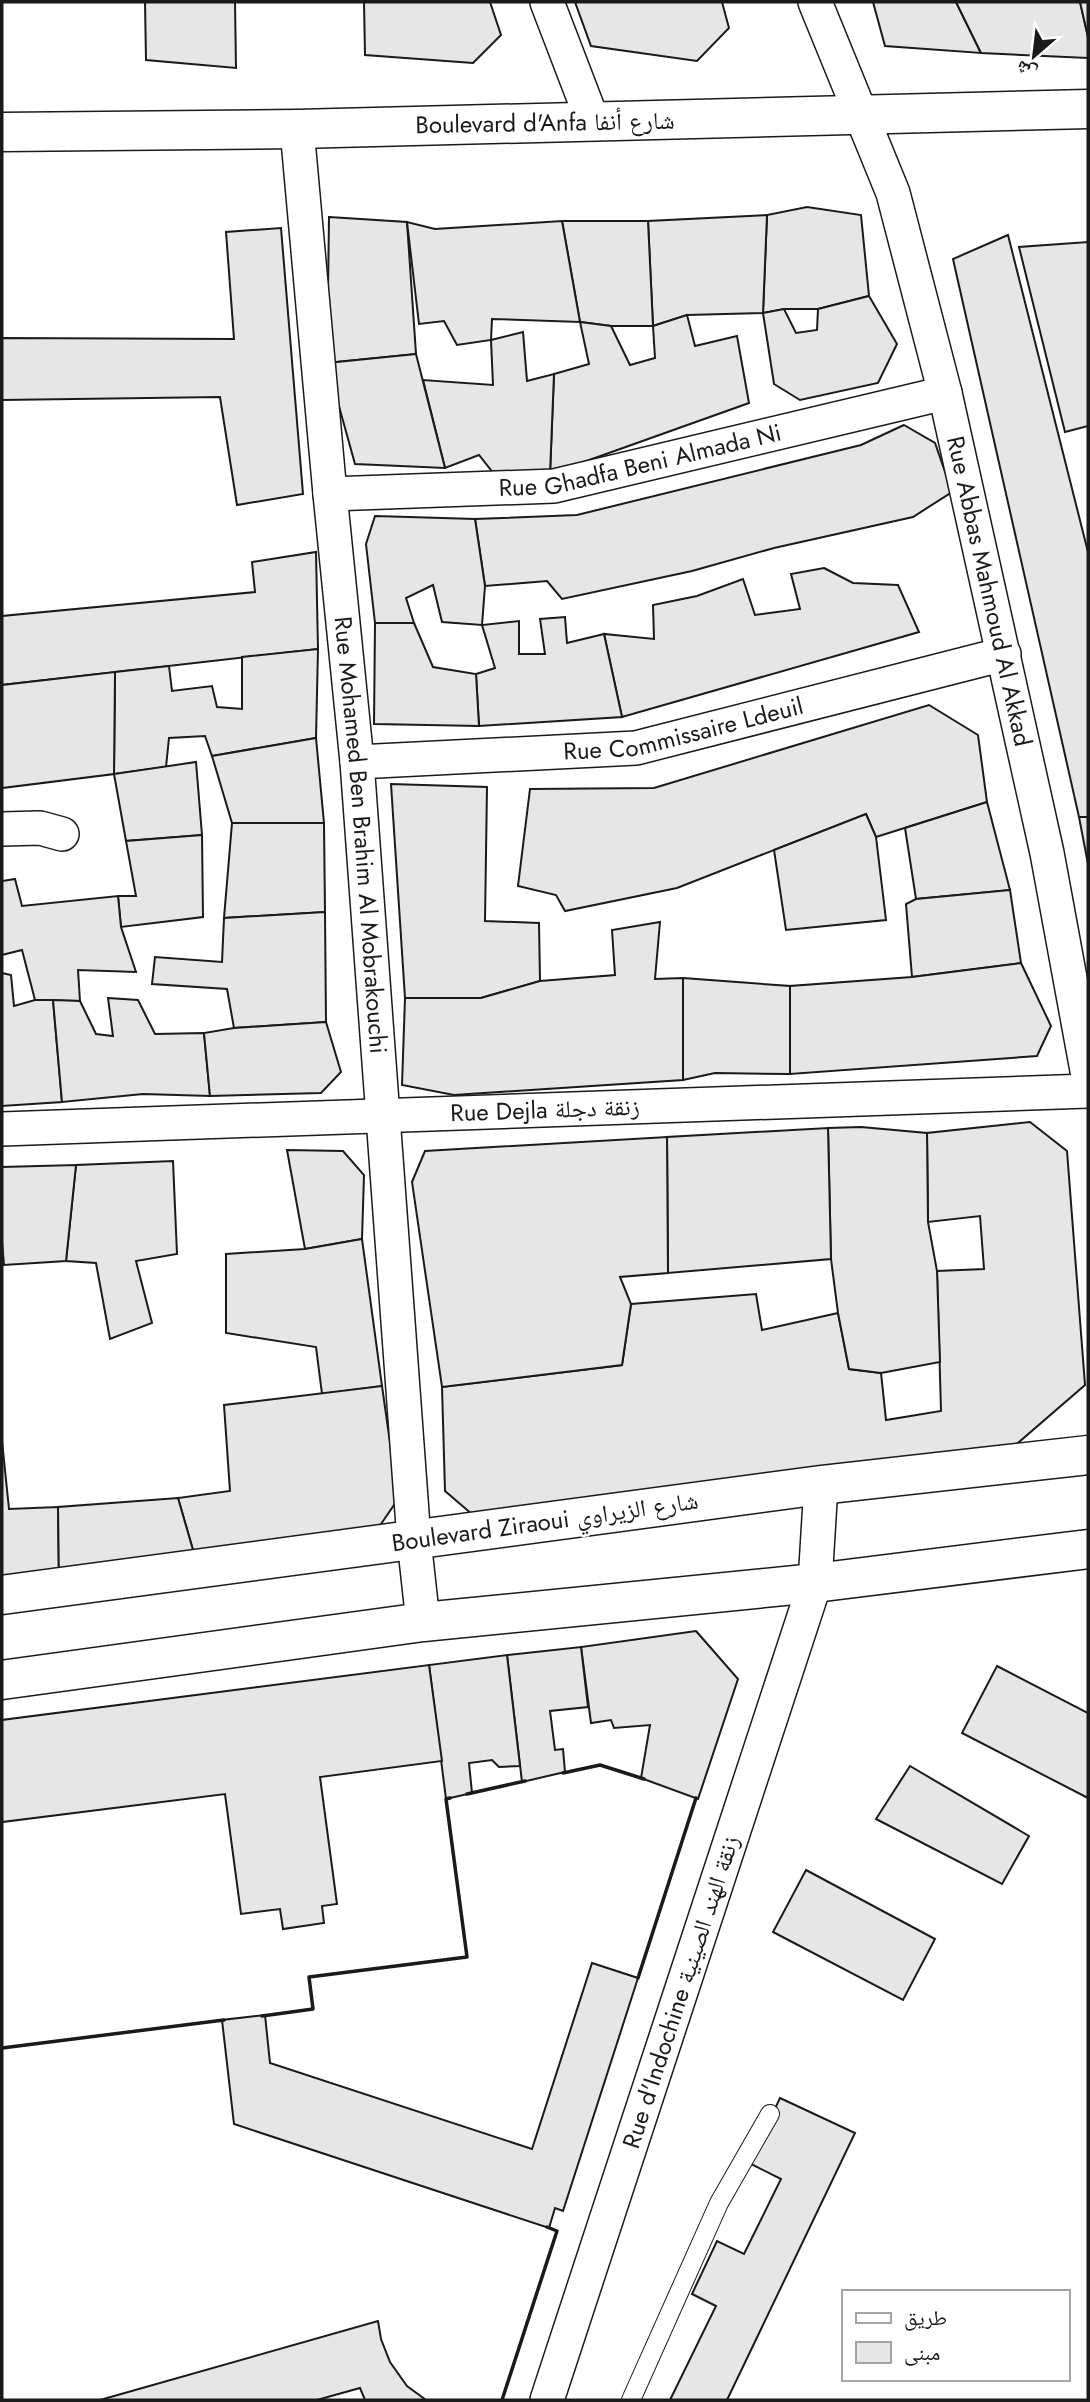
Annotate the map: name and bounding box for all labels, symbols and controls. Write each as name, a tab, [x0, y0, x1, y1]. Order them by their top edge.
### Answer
north arrow	[999, 21, 1069, 91]
text: ش	[1011, 54, 1041, 87]
street label: Boulevard d'Anfa شارع أنفا	[415, 103, 675, 142]
street label: Rue Ghadfa Beni Almada Ni	[498, 415, 785, 505]
street label: Rue Abbas Mahmoud Al Akkad	[938, 433, 1041, 750]
street label: Rue Mohamed Ben Brahim Al Mobrakouchi	[325, 615, 396, 1055]
street label: Rue Commissaire Ldeuil	[562, 688, 807, 769]
street label: Rue Dejla زنقة دجلة	[450, 1089, 640, 1130]
street label: Boulevard Ziraoui شارع الزيراوي	[389, 1483, 701, 1562]
street label: Rue d'Indochine زنقة الهند الصينية	[613, 1831, 748, 2153]
legend	[842, 2290, 1069, 2381]
text: طريق	[904, 2303, 947, 2333]
text: مبنى	[904, 2338, 940, 2368]

